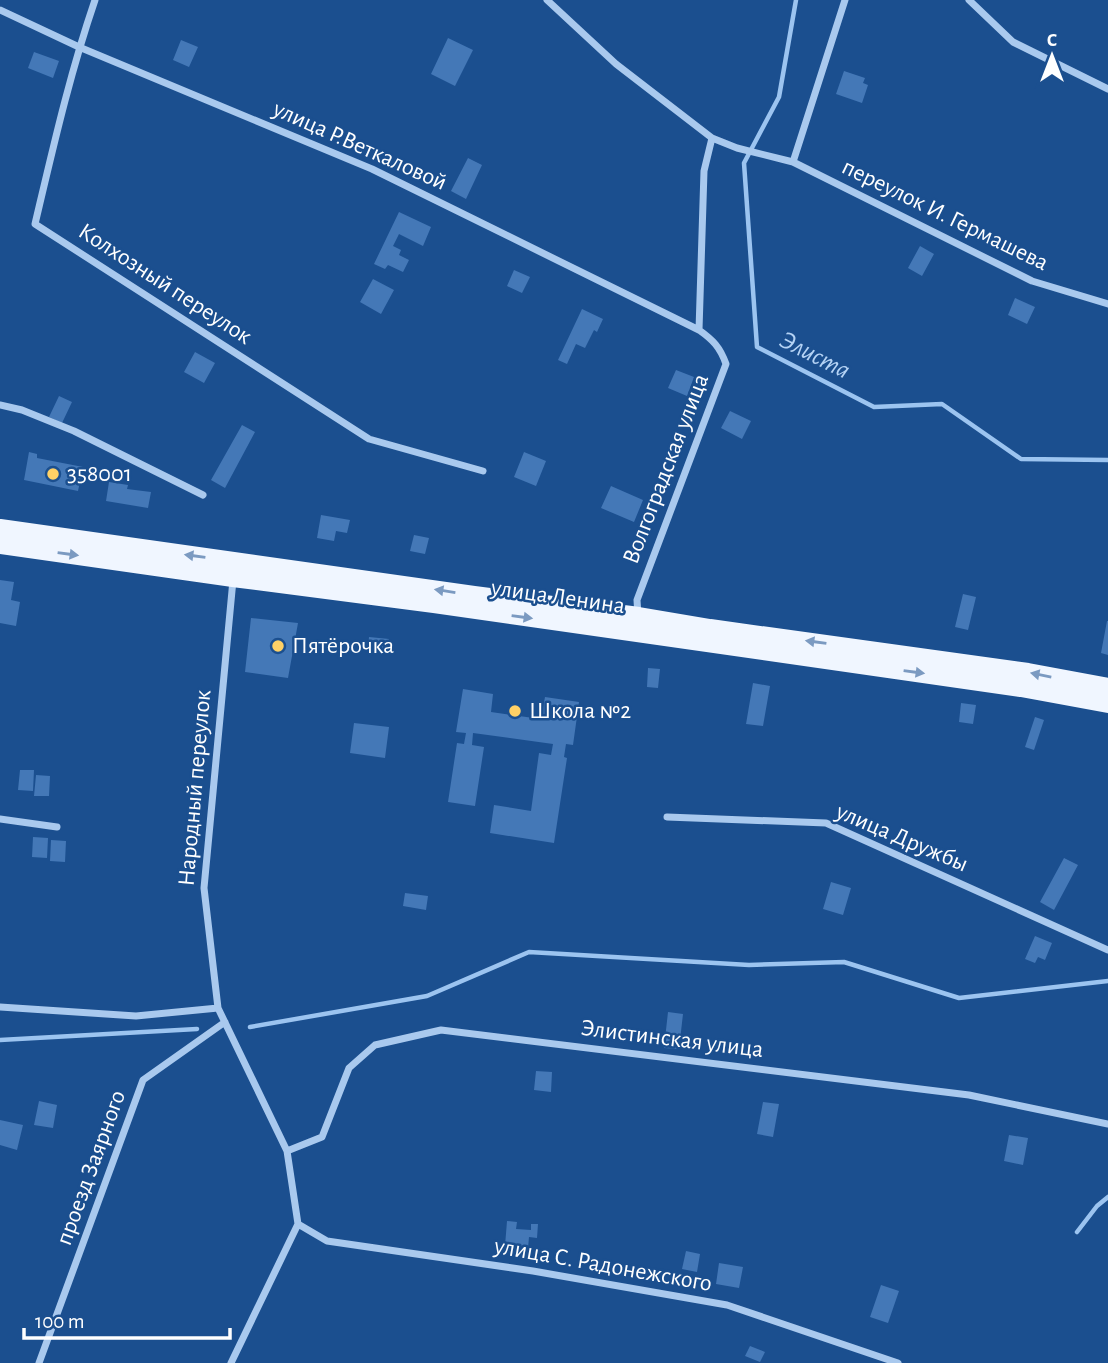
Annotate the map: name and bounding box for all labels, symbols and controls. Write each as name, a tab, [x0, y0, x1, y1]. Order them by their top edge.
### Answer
north arrow	[1017, 21, 1087, 91]
text: С	[1047, 31, 1057, 50]
street label: улица Р.Веткаловой	[269, 97, 450, 195]
street label: переулок И. Гермашева	[838, 155, 1052, 275]
street label: Колхозный переулок	[74, 219, 256, 349]
water label: Элиста	[776, 326, 854, 384]
street label: Волгоградская улица	[619, 371, 713, 567]
place label: 358001	[67, 462, 132, 486]
marker: 358001	[45, 466, 61, 482]
one-way arrow	[57, 549, 79, 560]
one-way arrow	[184, 550, 206, 561]
street label: улица Ленина	[489, 576, 626, 618]
one-way arrow	[434, 585, 456, 596]
one-way arrow	[511, 612, 533, 623]
place label: Пятёрочка	[292, 634, 394, 658]
one-way arrow	[805, 637, 827, 648]
marker: Пятёрочка	[270, 638, 286, 654]
one-way arrow	[903, 667, 925, 678]
one-way arrow	[1030, 669, 1052, 680]
street label: Народный переулок	[174, 689, 216, 887]
place label: Школа №2	[529, 699, 631, 723]
marker: Школа №2	[507, 703, 523, 719]
street label: улица Дружбы	[832, 799, 972, 877]
street label: Элистинская улица	[579, 1016, 765, 1062]
street label: проезд Заярного	[52, 1087, 130, 1249]
street label: улица С. Радонежского	[491, 1234, 714, 1296]
scale bar	[24, 1296, 231, 1340]
text: 100 m	[35, 1311, 85, 1332]

